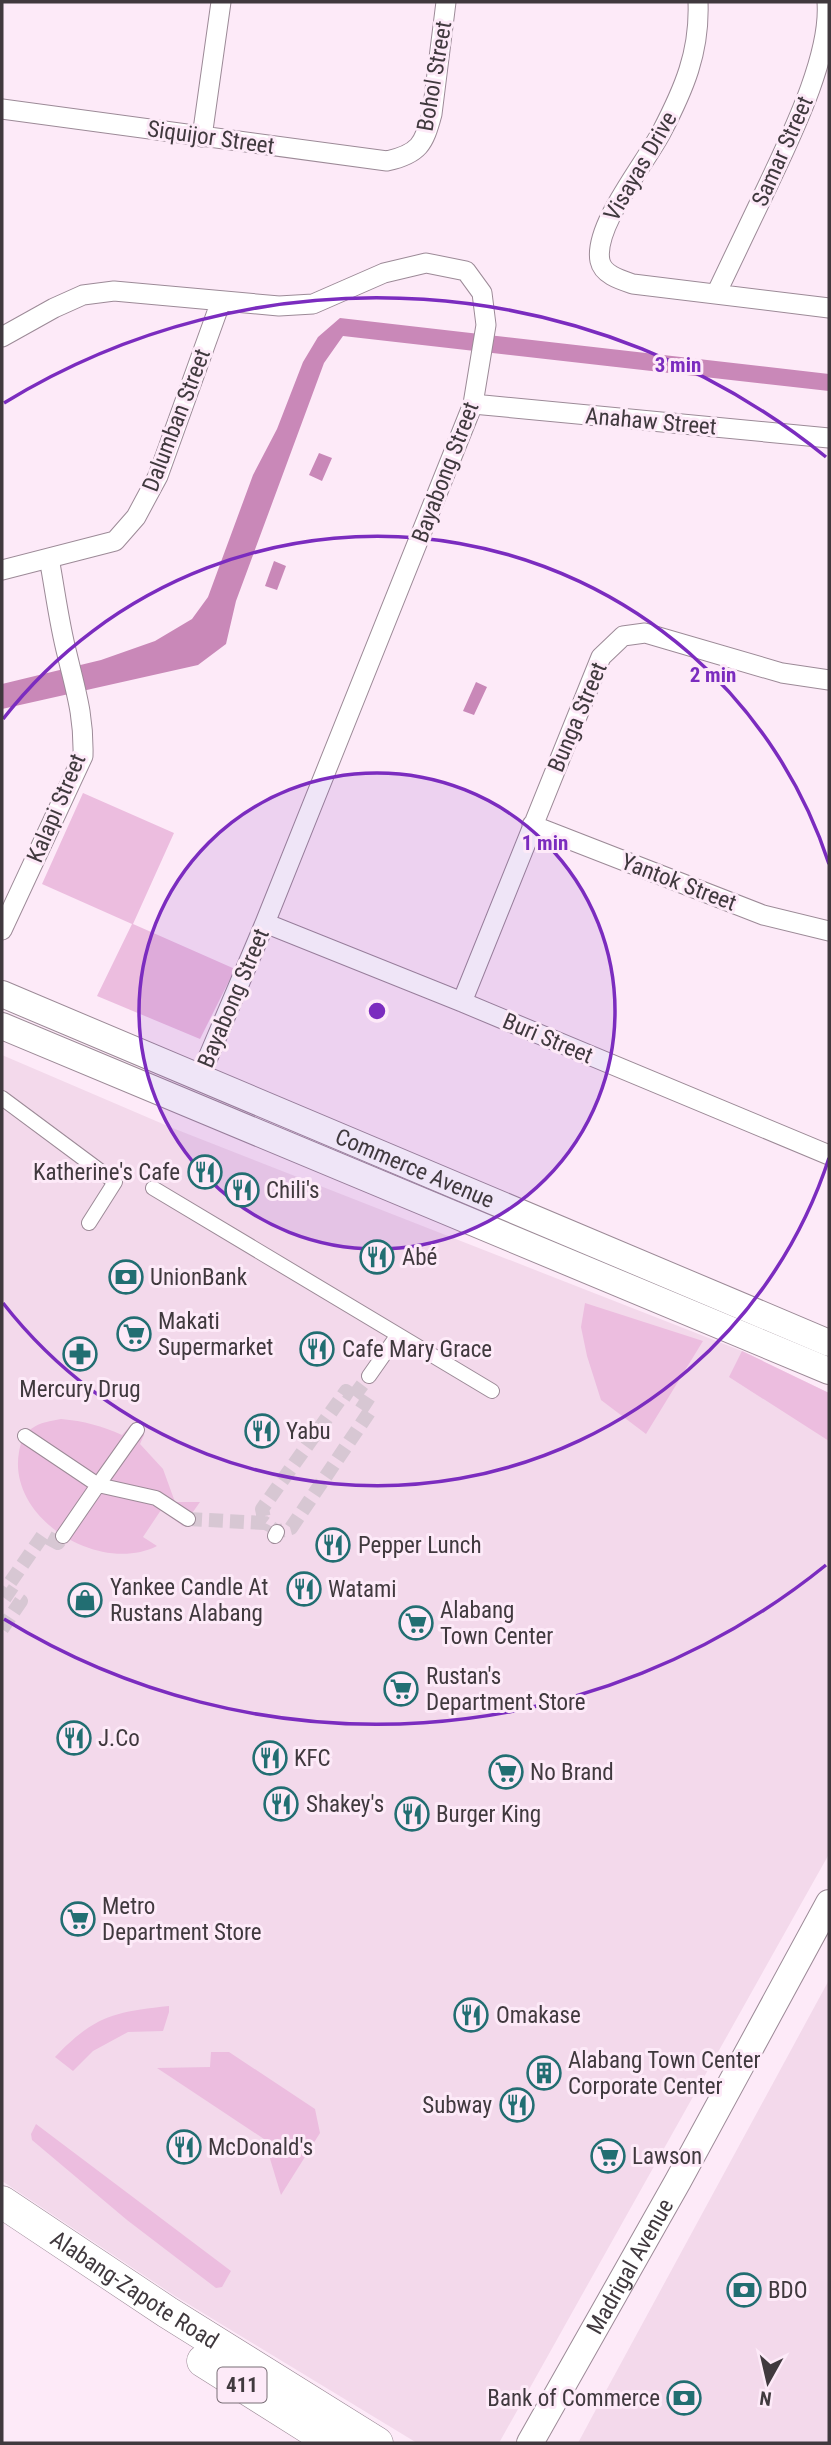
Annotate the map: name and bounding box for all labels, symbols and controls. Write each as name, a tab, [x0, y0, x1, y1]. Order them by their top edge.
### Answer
street label: Bohol Street	[412, 19, 457, 133]
street label: Samar Street	[746, 92, 819, 210]
street label: Visayas Drive	[598, 107, 683, 226]
street label: Siquijor Street	[146, 115, 276, 160]
street label: Dalumban Street	[137, 345, 216, 495]
text: 3 min	[655, 353, 701, 377]
street label: Bayabong Street	[406, 398, 485, 546]
street label: Anahaw Street	[584, 402, 718, 441]
street label: Bunga Street	[542, 658, 613, 776]
text: 2 min	[690, 663, 736, 687]
street label: Kalapi Street	[21, 750, 91, 867]
text: 1 min	[522, 831, 568, 855]
street label: Yantok Street	[617, 848, 740, 917]
street label: Bayabong Street	[192, 925, 275, 1072]
centre of rings	[365, 999, 389, 1023]
street label: Buri Street	[499, 1007, 597, 1069]
street label: Commerce Avenue	[331, 1123, 498, 1214]
restaurant icon: Katherine's Cafe	[186, 1153, 224, 1191]
place label: Katherine's Cafe	[33, 1159, 180, 1186]
restaurant icon: Chili's	[223, 1171, 261, 1209]
place label: Chili's	[266, 1177, 320, 1204]
restaurant icon: Abé	[358, 1238, 396, 1276]
place label: Abé	[402, 1244, 437, 1271]
bank icon: UnionBank	[107, 1258, 145, 1296]
place label: UnionBank	[150, 1264, 248, 1291]
place label: Makati Supermarket	[158, 1308, 273, 1361]
supermarket icon: Makati Supermarket	[115, 1315, 153, 1353]
restaurant icon: Cafe Mary Grace	[298, 1330, 336, 1368]
pharmacy icon: Mercury Drug	[61, 1335, 99, 1373]
place label: Cafe Mary Grace	[342, 1336, 492, 1363]
place label: Mercury Drug	[19, 1376, 141, 1403]
restaurant icon: Yabu	[243, 1412, 281, 1450]
place label: Yabu	[286, 1418, 331, 1445]
restaurant icon: Pepper Lunch	[314, 1526, 352, 1564]
place label: Pepper Lunch	[358, 1532, 482, 1559]
restaurant icon: Watami	[285, 1570, 323, 1608]
place label: Yankee Candle At Rustans Alabang	[110, 1574, 268, 1627]
place label: Watami	[328, 1576, 397, 1603]
shop icon: Yankee Candle At Rustans Alabang	[66, 1581, 104, 1619]
place label: Alabang Town Center	[440, 1597, 553, 1650]
supermarket icon: Alabang Town Center	[397, 1604, 435, 1642]
place label: Rustan's Department Store	[426, 1663, 586, 1716]
supermarket icon: Rustan's Department Store	[382, 1670, 420, 1708]
restaurant icon: J.Co	[55, 1719, 93, 1757]
place label: J.Co	[98, 1725, 140, 1752]
restaurant icon: KFC	[251, 1739, 289, 1777]
place label: KFC	[294, 1745, 331, 1772]
supermarket icon: No Brand	[487, 1753, 525, 1791]
place label: No Brand	[530, 1759, 614, 1786]
restaurant icon: Shakey's	[262, 1785, 300, 1823]
place label: Shakey's	[306, 1791, 384, 1818]
restaurant icon: Burger King	[393, 1795, 431, 1833]
place label: Burger King	[436, 1801, 541, 1828]
place label: Metro Department Store	[102, 1893, 262, 1946]
supermarket icon: Metro Department Store	[59, 1900, 97, 1938]
restaurant icon: Omakase	[452, 1996, 490, 2034]
place label: Omakase	[496, 2002, 581, 2029]
place label: Alabang Town Center Corporate Center	[568, 2047, 761, 2100]
building icon: Alabang Town Center Corporate Center	[525, 2054, 563, 2092]
restaurant icon: Subway	[498, 2086, 536, 2124]
place label: Subway	[422, 2092, 492, 2119]
restaurant icon: McDonald's	[165, 2128, 203, 2166]
place label: McDonald's	[208, 2134, 313, 2161]
supermarket icon: Lawson	[589, 2137, 627, 2175]
place label: Lawson	[632, 2143, 702, 2170]
street label: Madrigal Avenue	[581, 2194, 679, 2339]
street label: Alabang-Zapote Road	[45, 2225, 223, 2355]
bank icon: BDO	[725, 2271, 763, 2309]
place label: BDO	[768, 2277, 808, 2304]
north arrow	[733, 2347, 803, 2417]
road number: 411	[218, 2368, 266, 2402]
bank icon: Bank of Commerce	[665, 2379, 703, 2417]
place label: Bank of Commerce	[487, 2385, 660, 2412]
text: N	[758, 2386, 773, 2411]

